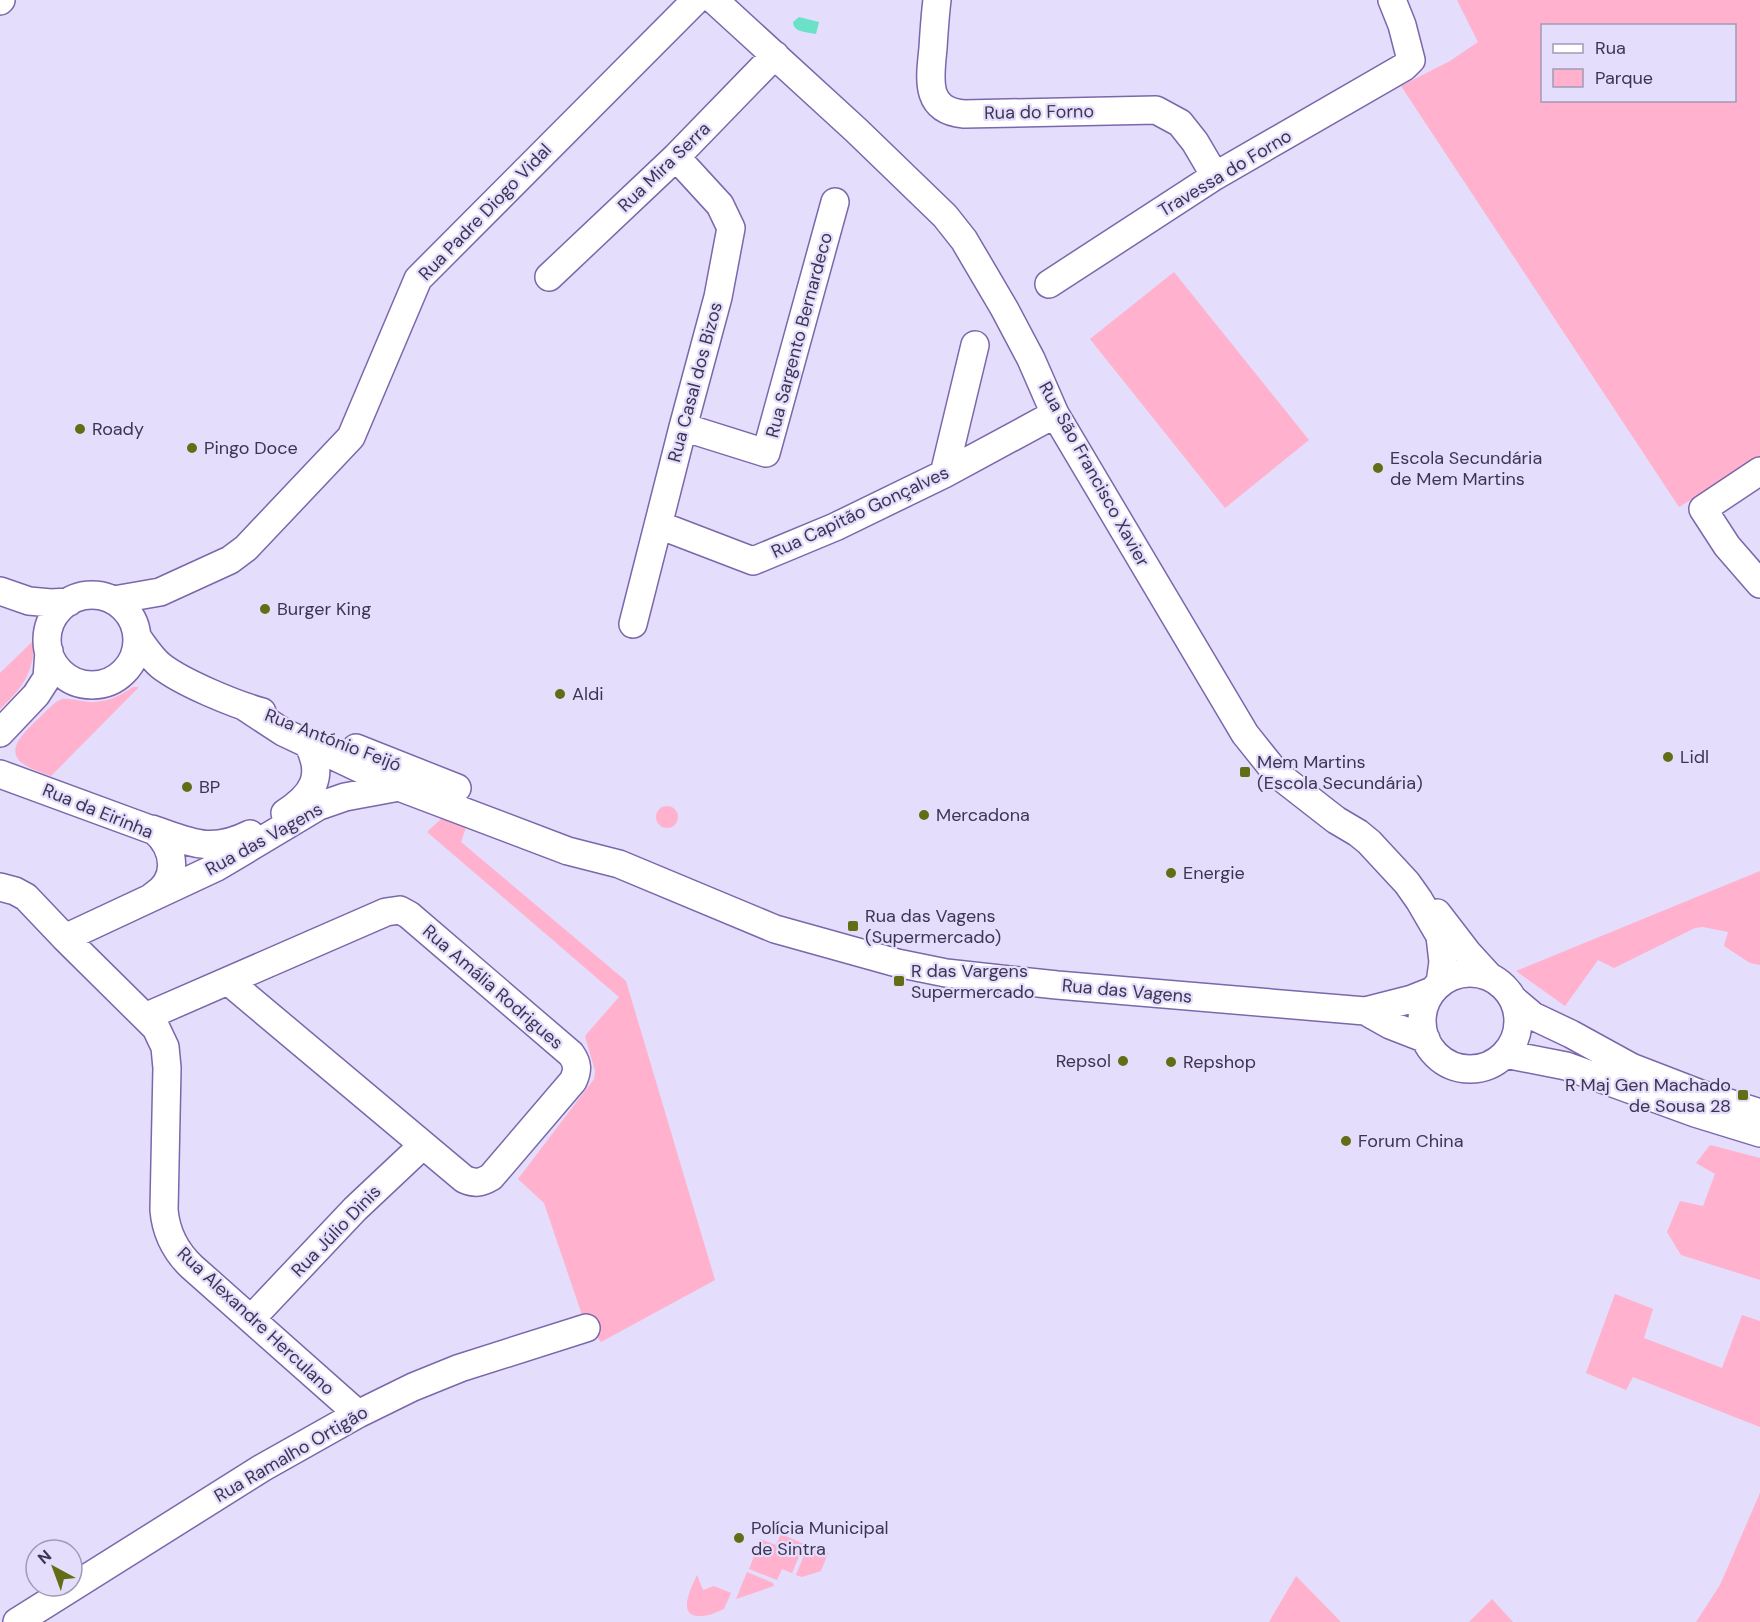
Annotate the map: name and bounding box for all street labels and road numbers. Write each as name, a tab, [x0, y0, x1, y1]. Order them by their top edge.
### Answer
street label: Rua do Forno	[984, 99, 1094, 125]
street label: Rua Mira Serra	[612, 117, 716, 217]
street label: Travessa do Forno	[1154, 124, 1296, 222]
street label: Rua Padre Diogo Vidal	[413, 138, 557, 286]
street label: Rua Sargento Bernardeco	[760, 230, 838, 440]
street label: Rua Casal dos Bizos	[662, 299, 728, 465]
street label: Rua São Francisco Xavier	[1033, 377, 1155, 571]
street label: Rua Capitão Gonçalves	[767, 460, 953, 564]
street label: Rua António Feijó	[261, 703, 405, 777]
street label: Rua da Eirinha	[39, 778, 157, 844]
street label: Rua das Vagens	[201, 797, 327, 881]
street label: Rua Amália Rodrigues	[418, 919, 568, 1055]
street label: Rua das Vagens	[1061, 973, 1193, 1009]
street label: Rua Júlio Dinis	[286, 1180, 386, 1282]
street label: Rua Alexandre Herculano	[172, 1242, 340, 1400]
street label: Rua Ramalho Ortigão	[210, 1400, 372, 1508]

